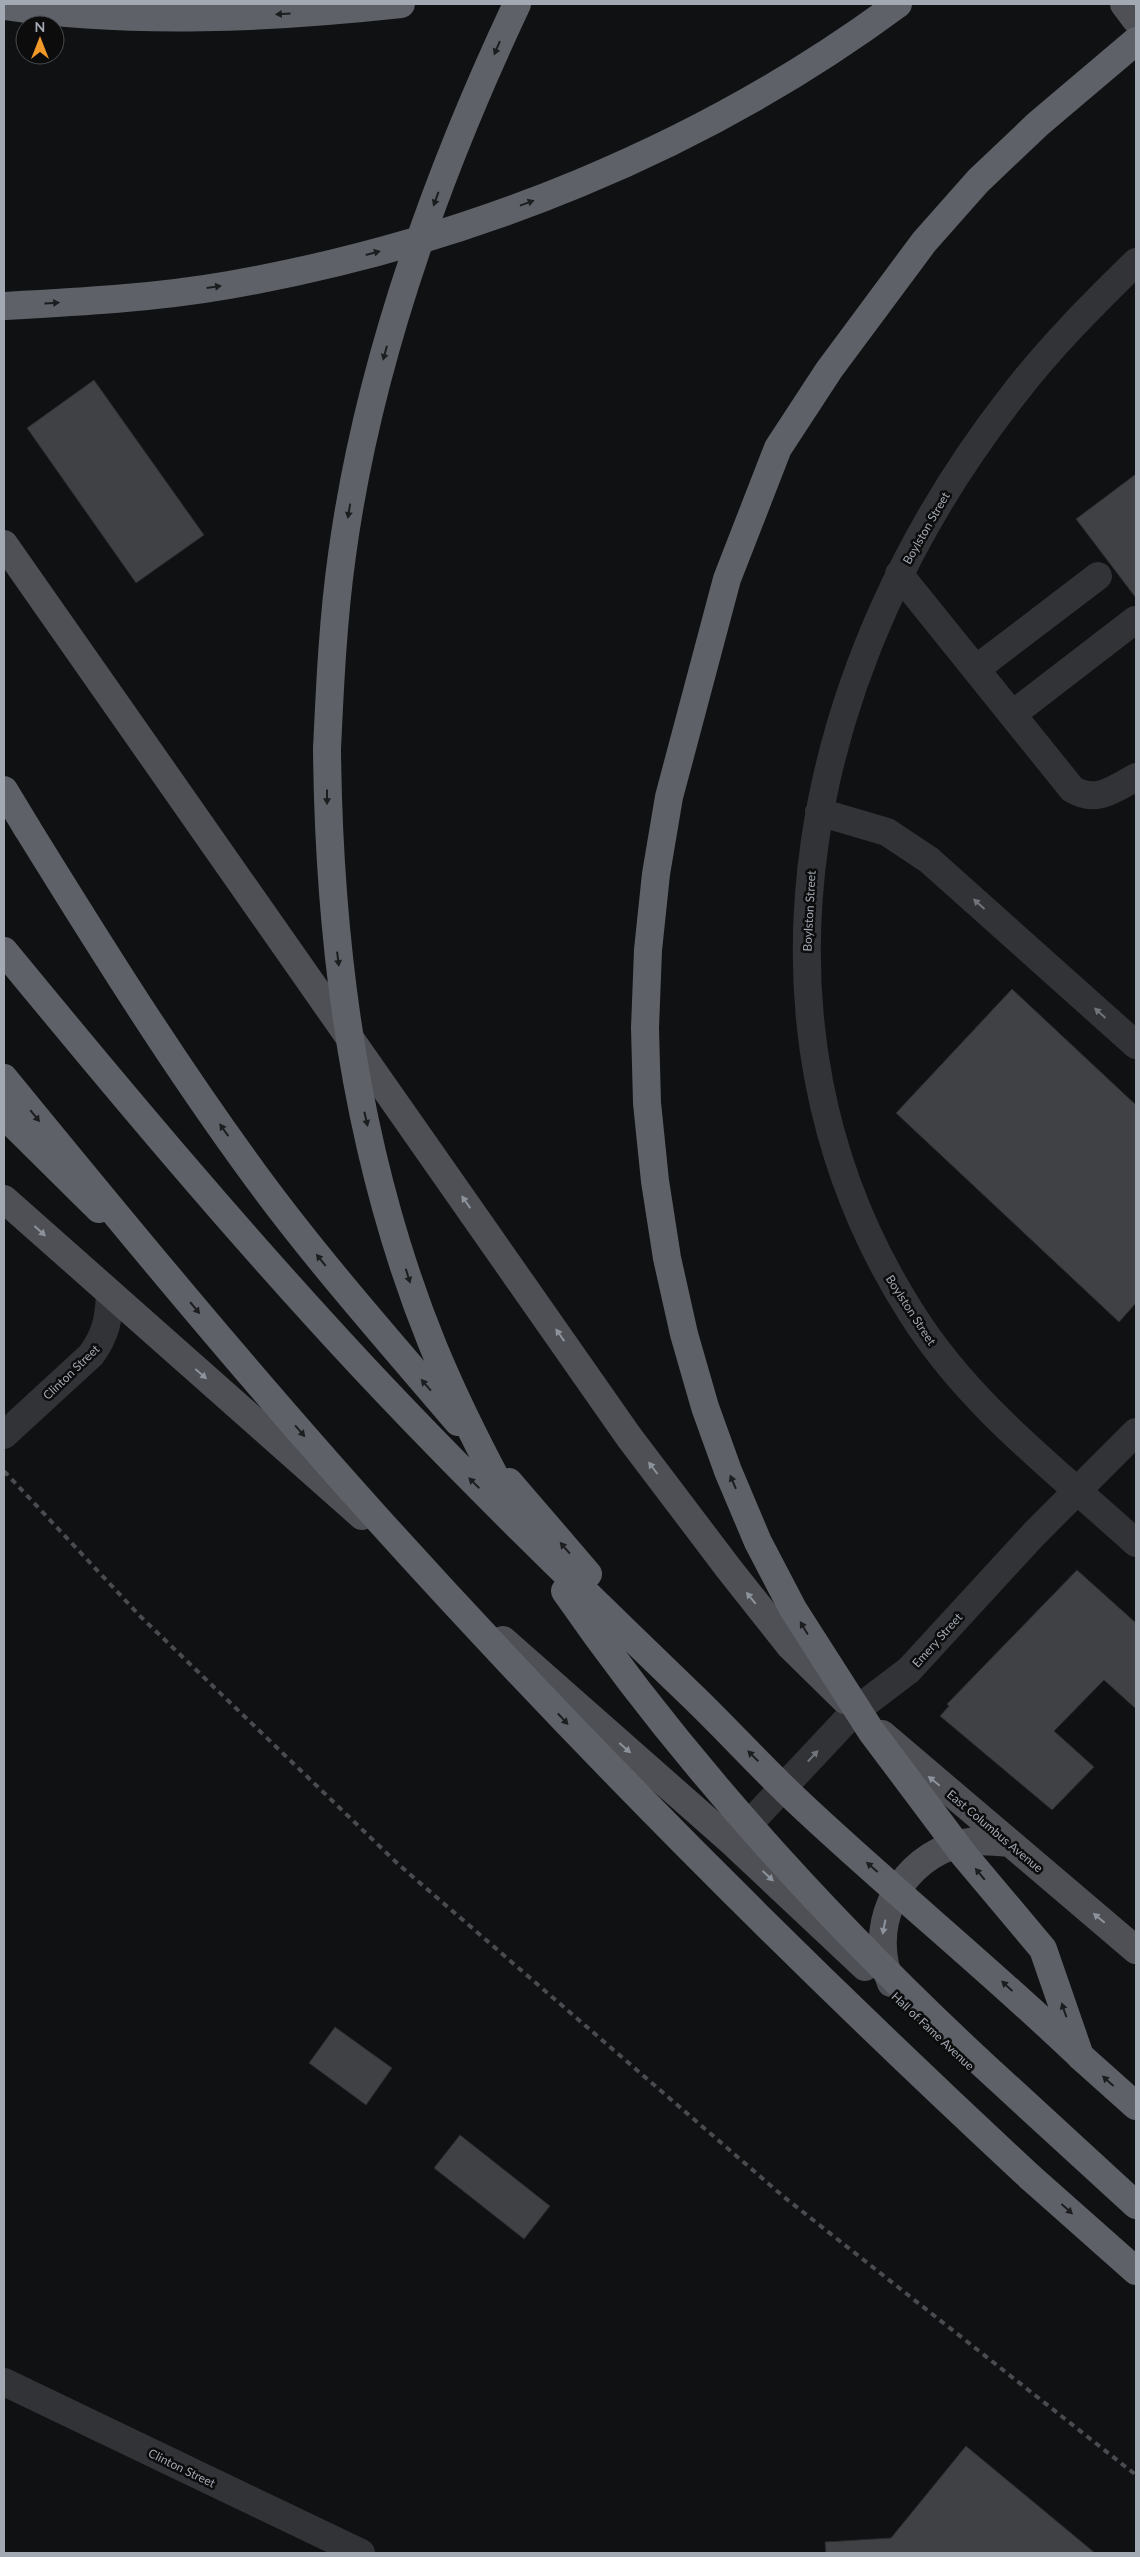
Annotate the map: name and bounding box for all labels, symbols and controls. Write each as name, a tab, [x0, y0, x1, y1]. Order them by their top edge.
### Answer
one-way arrow	[275, 10, 291, 18]
north arrow	[15, 15, 65, 65]
text: N	[35, 18, 45, 35]
one-way arrow	[492, 41, 500, 55]
one-way arrow	[432, 192, 440, 207]
one-way arrow	[520, 199, 535, 206]
one-way arrow	[365, 248, 380, 256]
one-way arrow	[206, 283, 222, 291]
one-way arrow	[45, 299, 61, 307]
one-way arrow	[381, 345, 389, 361]
street label: Boylston Street	[899, 489, 953, 567]
one-way arrow	[344, 504, 352, 520]
one-way arrow	[324, 790, 332, 806]
street label: Boylston Street	[799, 870, 819, 952]
one-way arrow	[972, 899, 985, 910]
one-way arrow	[334, 952, 342, 968]
one-way arrow	[1094, 1007, 1106, 1019]
one-way arrow	[29, 1109, 40, 1122]
one-way arrow	[362, 1112, 370, 1128]
one-way arrow	[219, 1123, 229, 1137]
one-way arrow	[461, 1195, 471, 1209]
one-way arrow	[34, 1226, 47, 1237]
one-way arrow	[316, 1254, 327, 1267]
one-way arrow	[405, 1269, 413, 1284]
street label: Boylston Street	[883, 1272, 940, 1349]
one-way arrow	[189, 1301, 200, 1314]
one-way arrow	[555, 1328, 565, 1342]
street label: Clinton Street	[40, 1341, 103, 1403]
one-way arrow	[195, 1368, 208, 1379]
one-way arrow	[420, 1378, 431, 1391]
one-way arrow	[295, 1425, 306, 1438]
one-way arrow	[648, 1461, 658, 1475]
one-way arrow	[728, 1475, 736, 1489]
one-way arrow	[468, 1477, 480, 1489]
one-way arrow	[560, 1542, 571, 1555]
one-way arrow	[746, 1591, 757, 1604]
street label: Emery Street	[909, 1609, 966, 1670]
one-way arrow	[800, 1621, 809, 1634]
one-way arrow	[557, 1713, 569, 1725]
one-way arrow	[618, 1742, 631, 1753]
one-way arrow	[747, 1750, 759, 1762]
one-way arrow	[807, 1750, 819, 1762]
one-way arrow	[928, 1775, 941, 1786]
street label: East Columbus Avenue	[944, 1787, 1046, 1875]
one-way arrow	[865, 1861, 878, 1872]
one-way arrow	[974, 1867, 985, 1880]
one-way arrow	[761, 1870, 773, 1882]
one-way arrow	[1093, 1913, 1106, 1924]
one-way arrow	[879, 1920, 887, 1936]
one-way arrow	[1001, 1980, 1013, 1992]
street label: Hall of Fame Avenue	[888, 1989, 978, 2073]
one-way arrow	[1060, 2002, 1067, 2017]
one-way arrow	[1103, 2075, 1115, 2087]
one-way arrow	[1060, 2203, 1072, 2215]
street label: Clinton Street	[146, 2445, 219, 2491]

